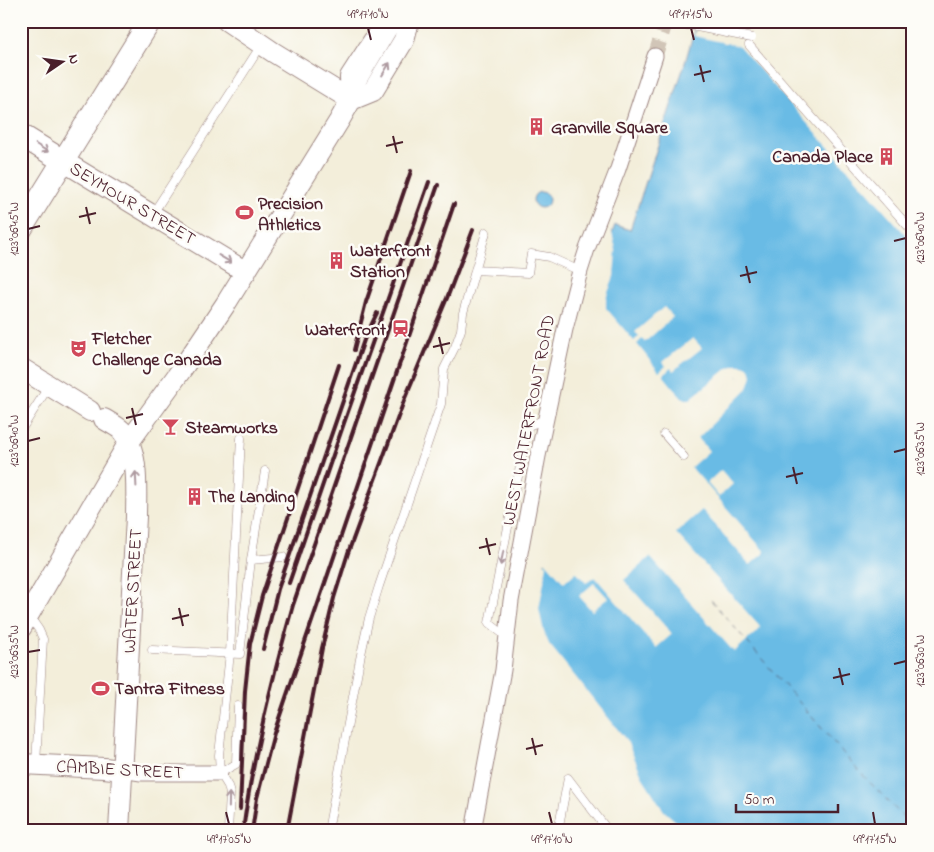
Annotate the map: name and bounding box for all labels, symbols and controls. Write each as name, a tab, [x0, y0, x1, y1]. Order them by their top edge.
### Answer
text: 49°17'10"N	[347, 6, 389, 24]
text: 49°17'15"N	[669, 6, 713, 24]
north arrow	[38, 38, 88, 88]
text: N	[62, 52, 84, 66]
one-way arrow	[381, 63, 391, 77]
place label: Granville Square	[551, 116, 669, 142]
building icon: Granville Square	[527, 117, 547, 137]
one-way arrow	[35, 143, 49, 153]
place label: Canada Place	[772, 145, 874, 171]
building icon: Canada Place	[877, 146, 897, 166]
street label: SEYMOUR STREET	[64, 157, 200, 253]
place label: Precision Athletics	[258, 192, 323, 239]
text: 123°06'45"W	[6, 202, 24, 256]
sports icon: Precision Athletics	[234, 203, 254, 223]
text: 123°06'40"W	[912, 212, 930, 264]
place label: Waterfront Station	[350, 239, 432, 286]
building icon: Waterfront Station	[326, 250, 346, 270]
one-way arrow	[217, 254, 231, 264]
street label: WEST WATERFRONT ROAD	[497, 313, 563, 528]
place label: Waterfront	[305, 318, 387, 344]
station icon: Waterfront	[390, 319, 410, 339]
place label: Fletcher Challenge Canada	[91, 327, 222, 375]
theatre icon: Fletcher Challenge Canada	[68, 338, 88, 358]
text: 123°06'40"W	[6, 415, 24, 467]
place label: Steamworks	[185, 416, 278, 442]
bar icon: Steamworks	[161, 417, 181, 437]
text: 123°06'35"W	[912, 422, 930, 476]
one-way arrow	[131, 471, 141, 488]
place label: The Landing	[208, 485, 295, 512]
building icon: The Landing	[184, 486, 204, 506]
street label: WATER STREET	[118, 528, 150, 654]
one-way arrow	[496, 550, 506, 566]
text: 123°06'35"W	[6, 625, 24, 679]
text: 123°06'30"W	[912, 635, 930, 687]
place label: Tantra Fitness	[114, 677, 225, 703]
sports icon: Tantra Fitness	[90, 678, 110, 698]
street label: CAMBIE STREET	[55, 755, 184, 787]
scale bar	[736, 782, 839, 814]
text: 50 m	[744, 789, 775, 811]
one-way arrow	[224, 793, 234, 809]
text: 49°17'05"N	[207, 831, 251, 849]
text: 49°17'10"N	[531, 831, 573, 849]
text: 49°17'15"N	[853, 831, 897, 849]

